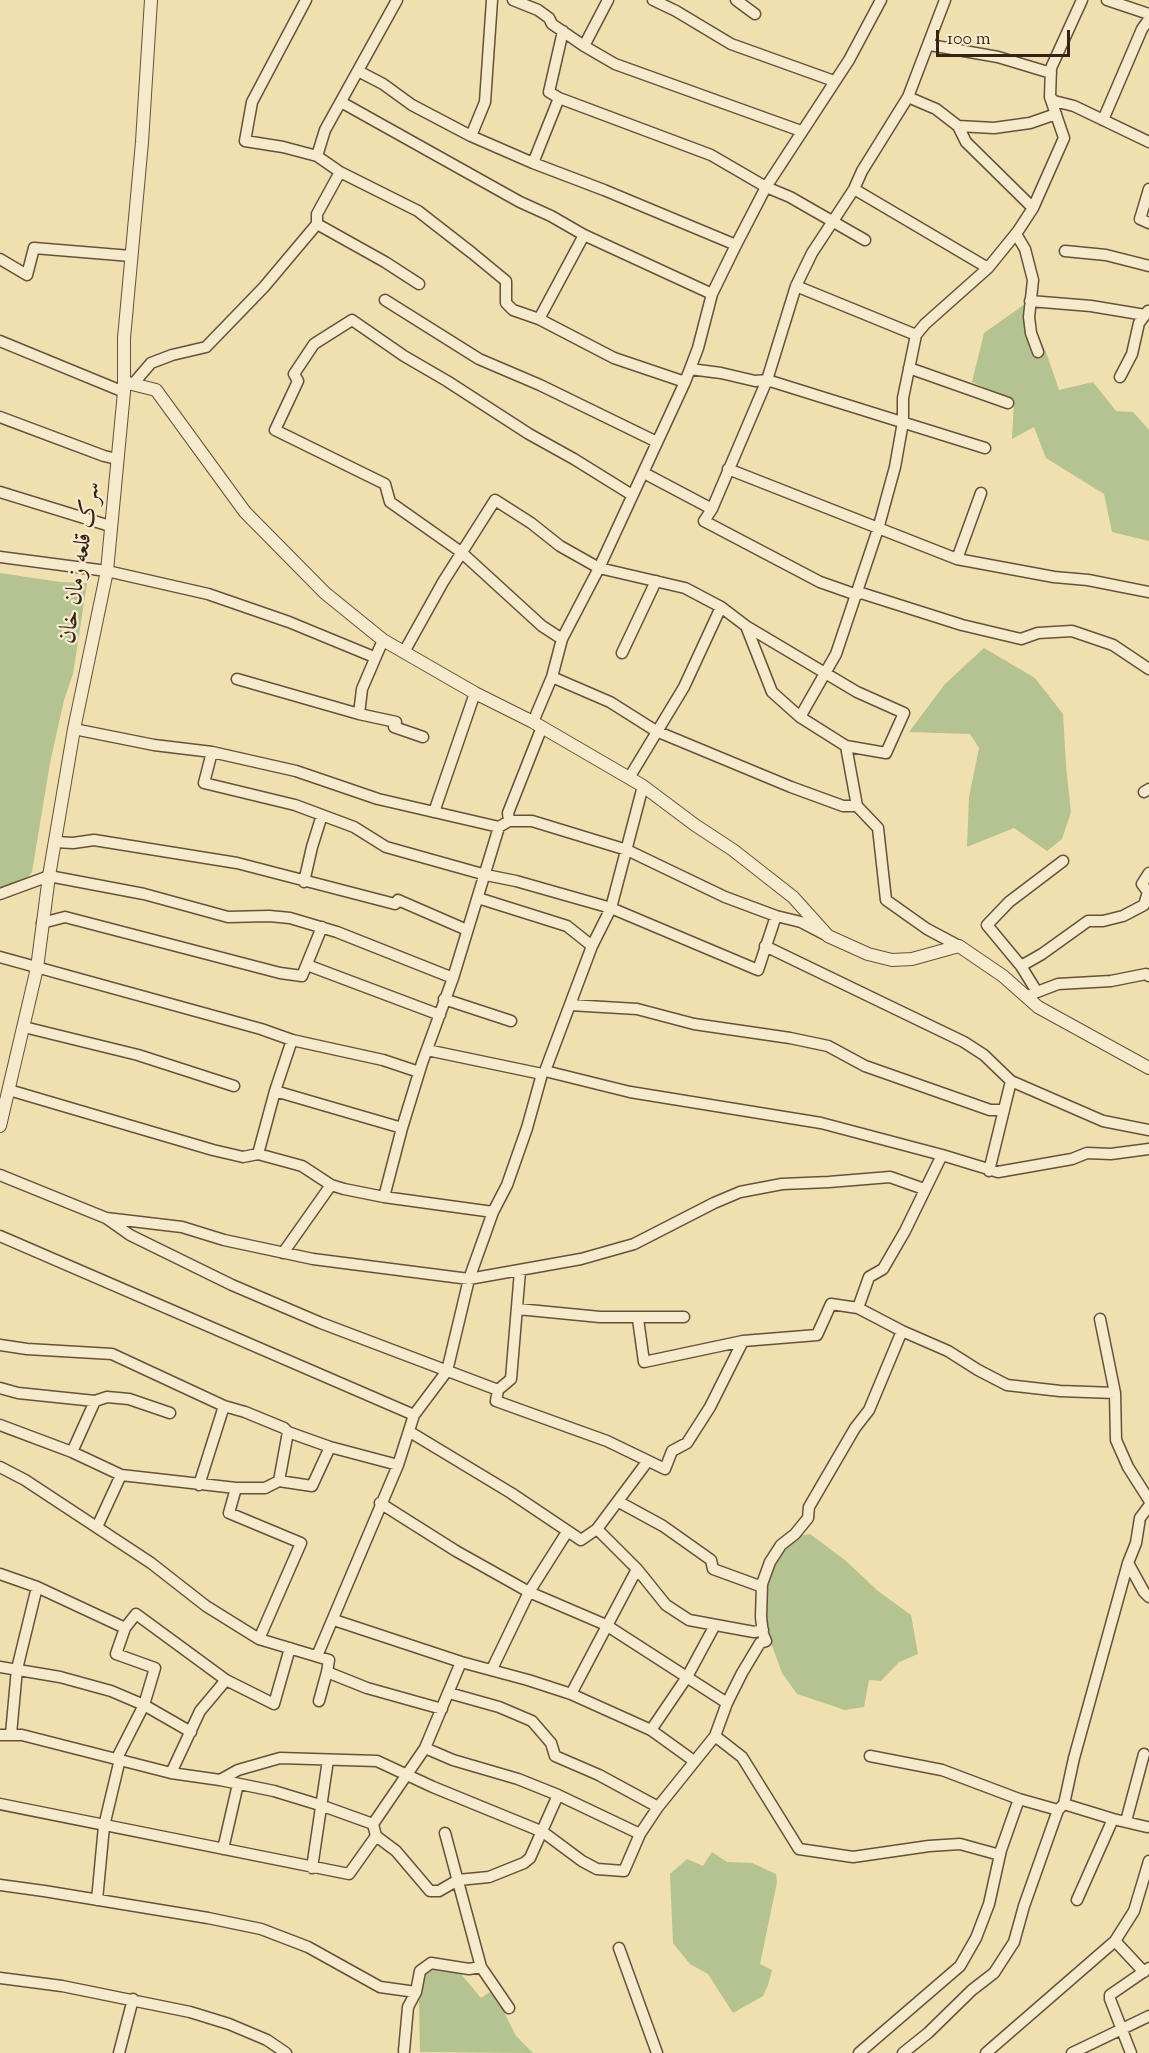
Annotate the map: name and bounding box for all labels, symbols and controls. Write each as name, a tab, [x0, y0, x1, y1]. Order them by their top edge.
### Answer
scale bar	[939, 18, 1072, 56]
text: 100 m	[947, 27, 991, 53]
street label: سرک قلعه زمان خان	[55, 480, 109, 646]

